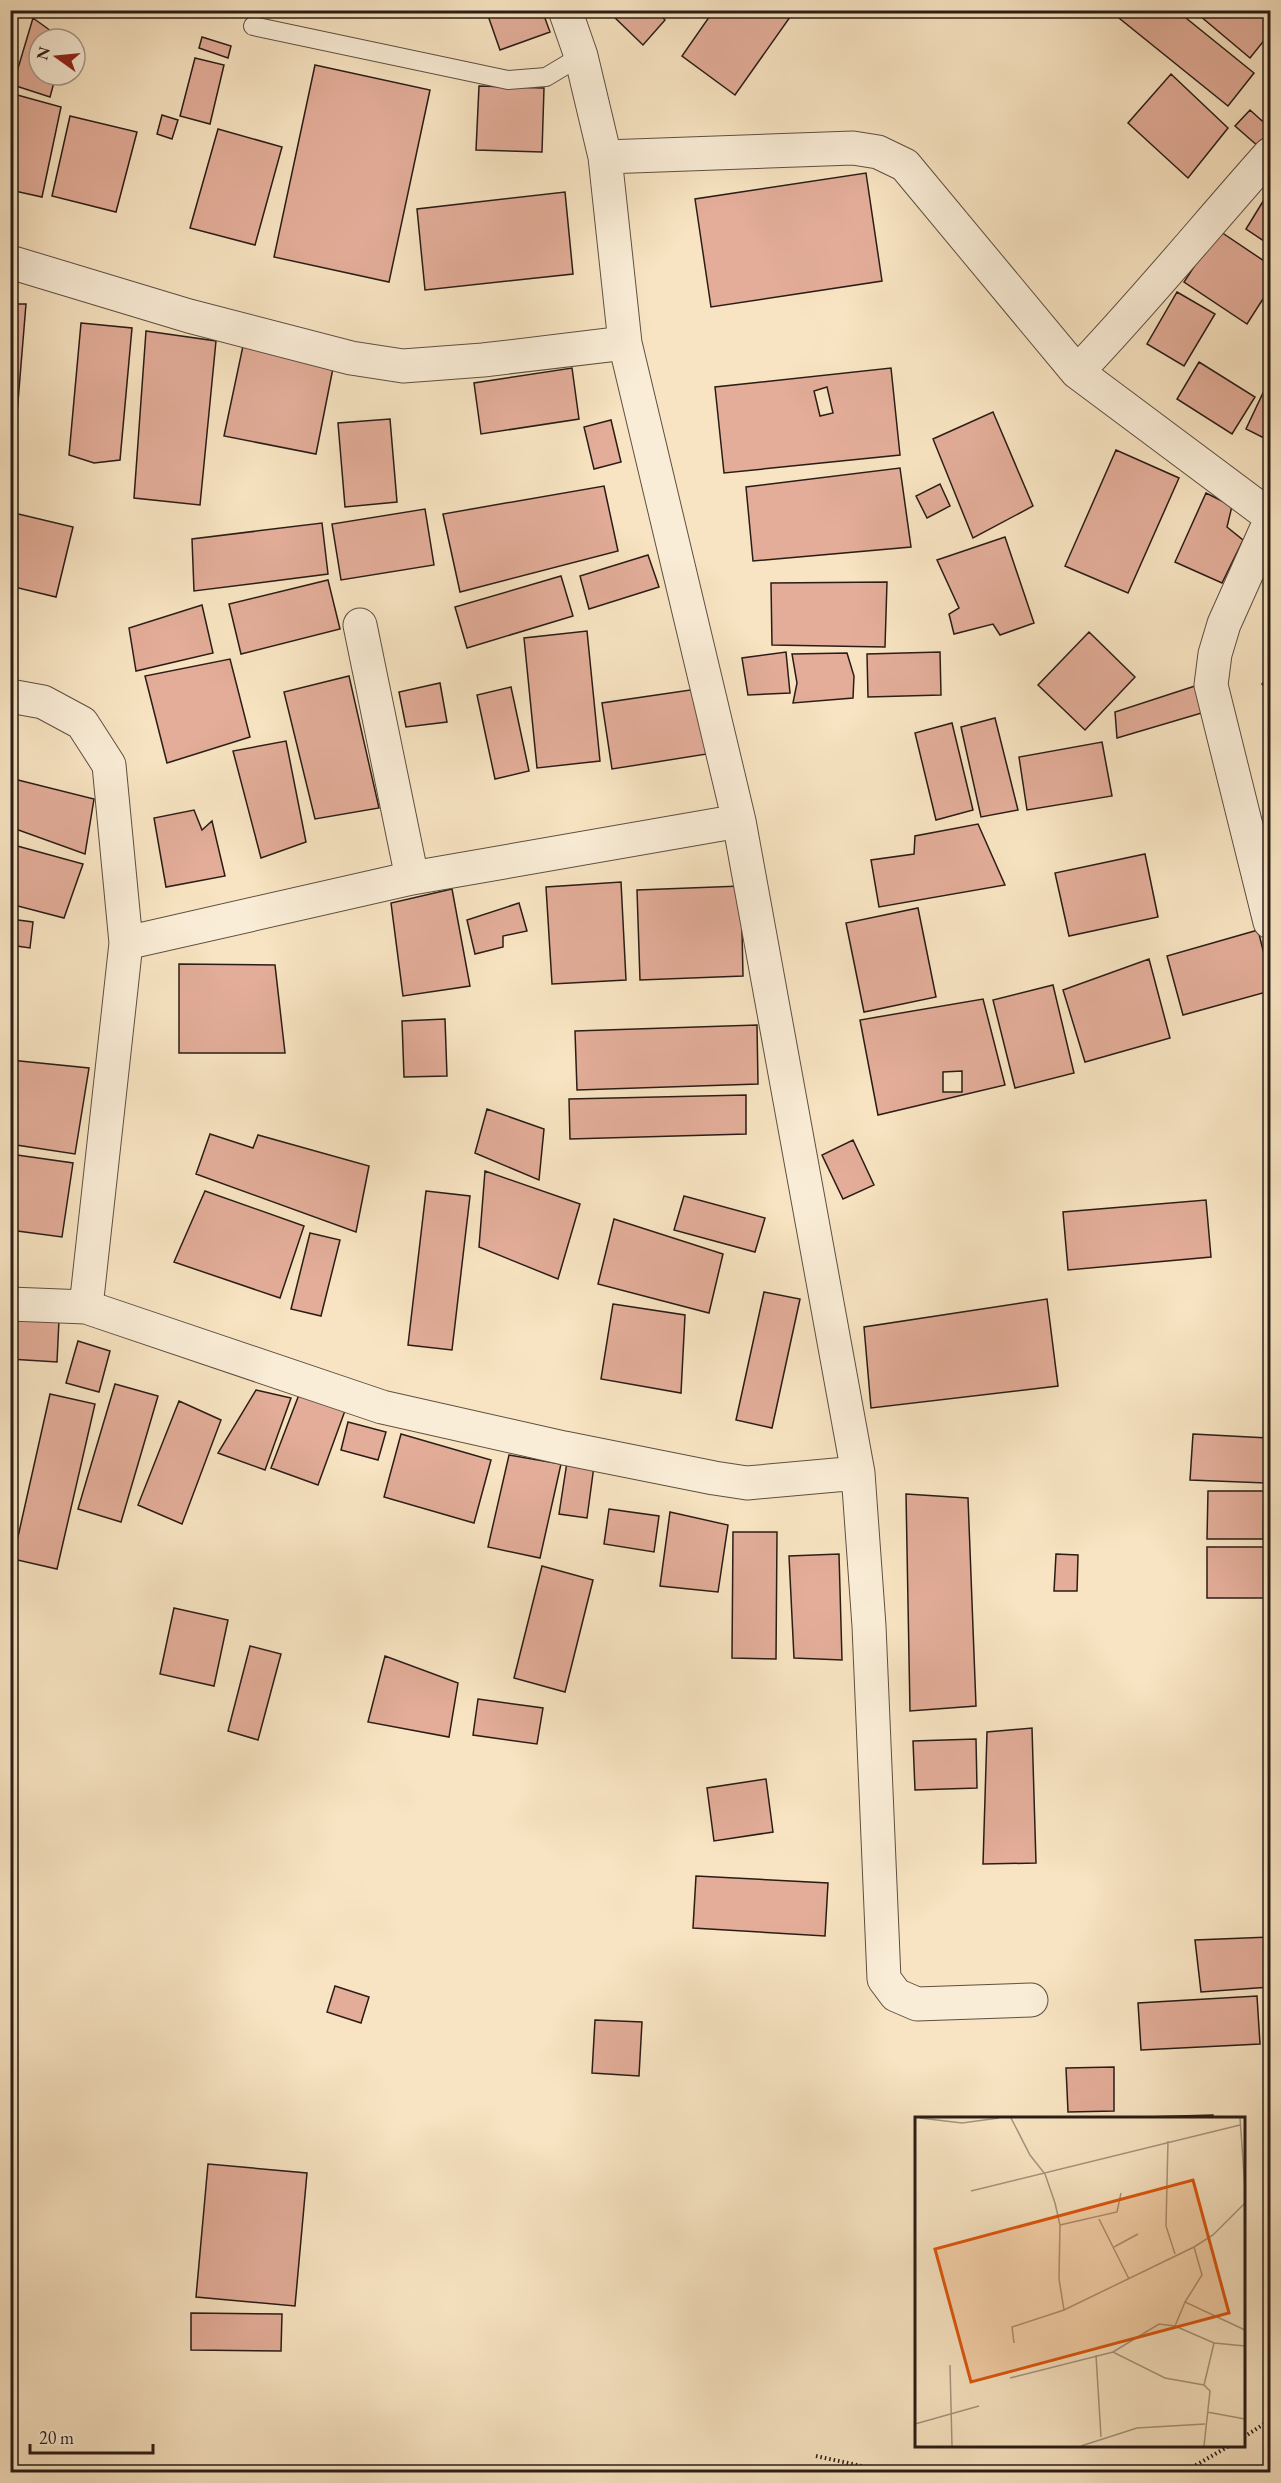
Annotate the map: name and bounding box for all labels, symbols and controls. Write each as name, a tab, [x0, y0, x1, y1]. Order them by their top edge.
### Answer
north arrow	[27, 27, 87, 87]
text: N	[31, 44, 55, 62]
inset map	[915, 2117, 1245, 2447]
scale bar	[30, 2417, 153, 2455]
text: 20 m	[39, 2426, 74, 2449]

